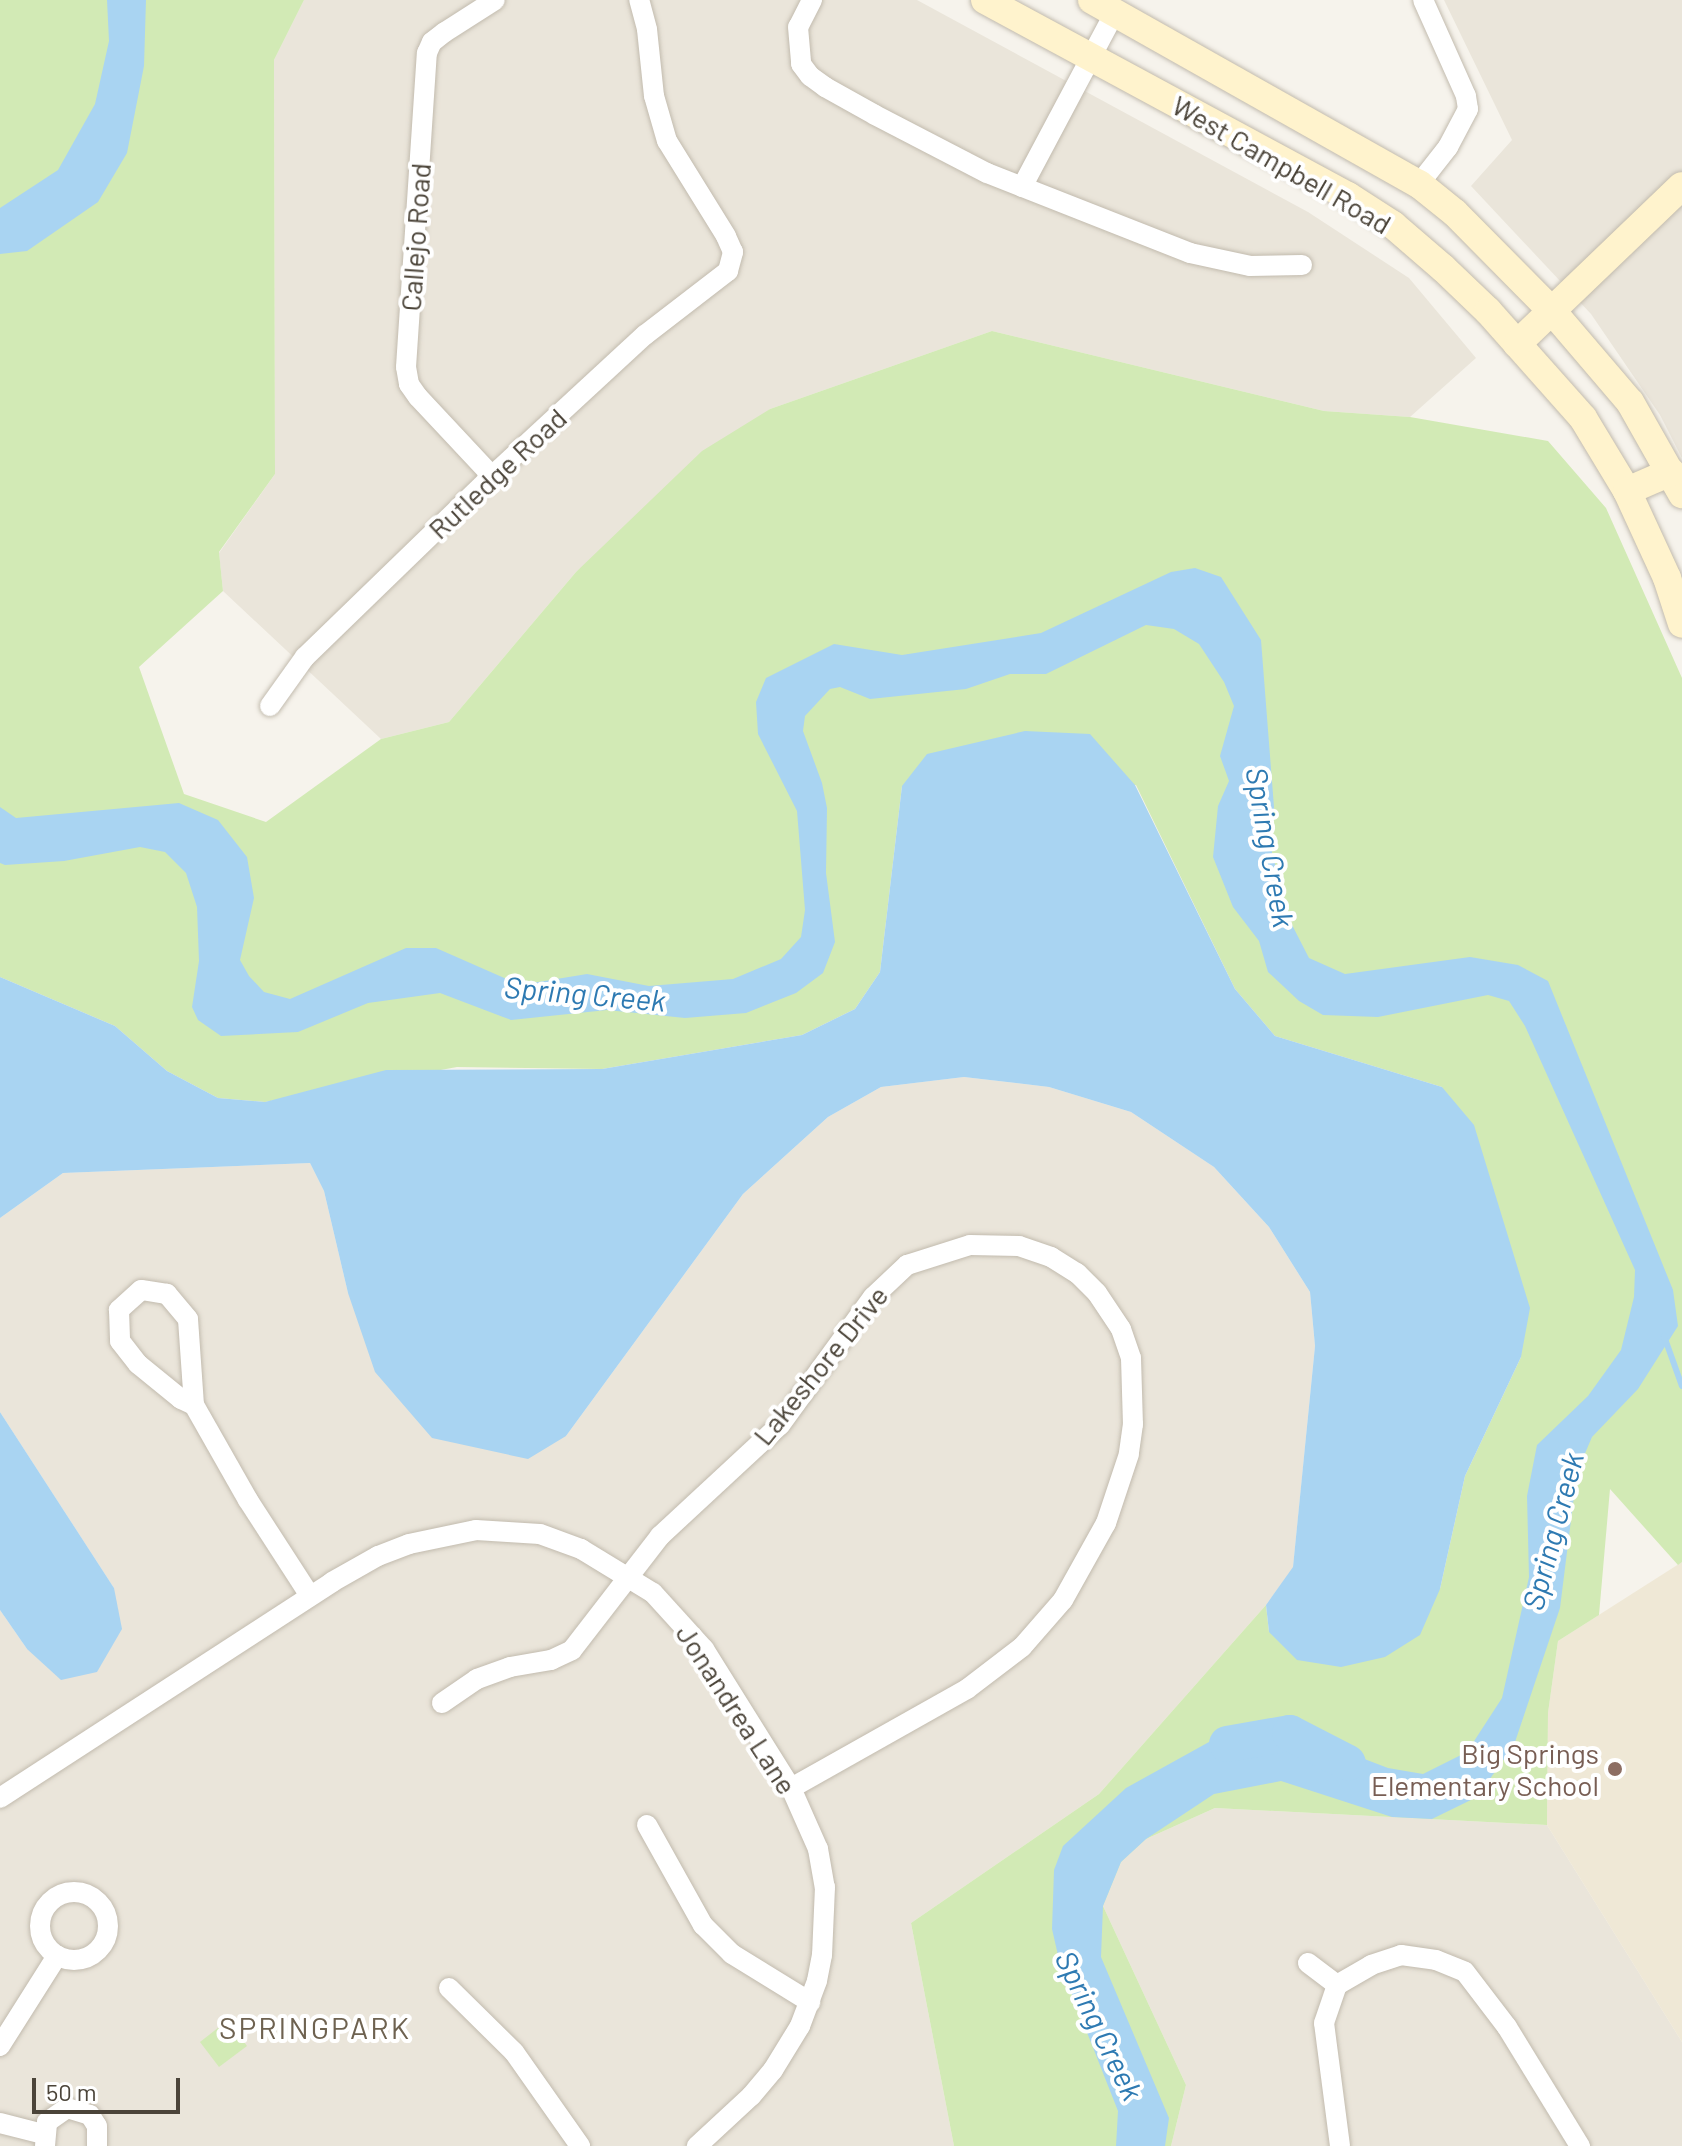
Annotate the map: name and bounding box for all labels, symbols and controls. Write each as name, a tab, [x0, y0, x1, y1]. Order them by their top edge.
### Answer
street label: West Campbell Road	[1167, 88, 1397, 240]
street label: Callejo Road	[393, 162, 437, 312]
street label: Rutledge Road	[421, 401, 573, 545]
water label: Spring Creek	[1239, 764, 1303, 930]
water label: Spring Creek	[503, 968, 667, 1018]
street label: Lakeshore Drive	[746, 1279, 894, 1451]
water label: Spring Creek	[1514, 1448, 1590, 1614]
street label: Jonandrea Lane	[670, 1618, 804, 1800]
place label: Big Springs Elementary School	[1371, 1736, 1599, 1802]
marker: Big Springs Elementary School	[1606, 1760, 1624, 1778]
water label: Spring Creek	[1048, 1944, 1152, 2106]
district label: SPRINGPARK	[219, 2009, 411, 2045]
scale bar	[36, 2062, 184, 2112]
text: 50 m	[46, 2077, 97, 2106]

